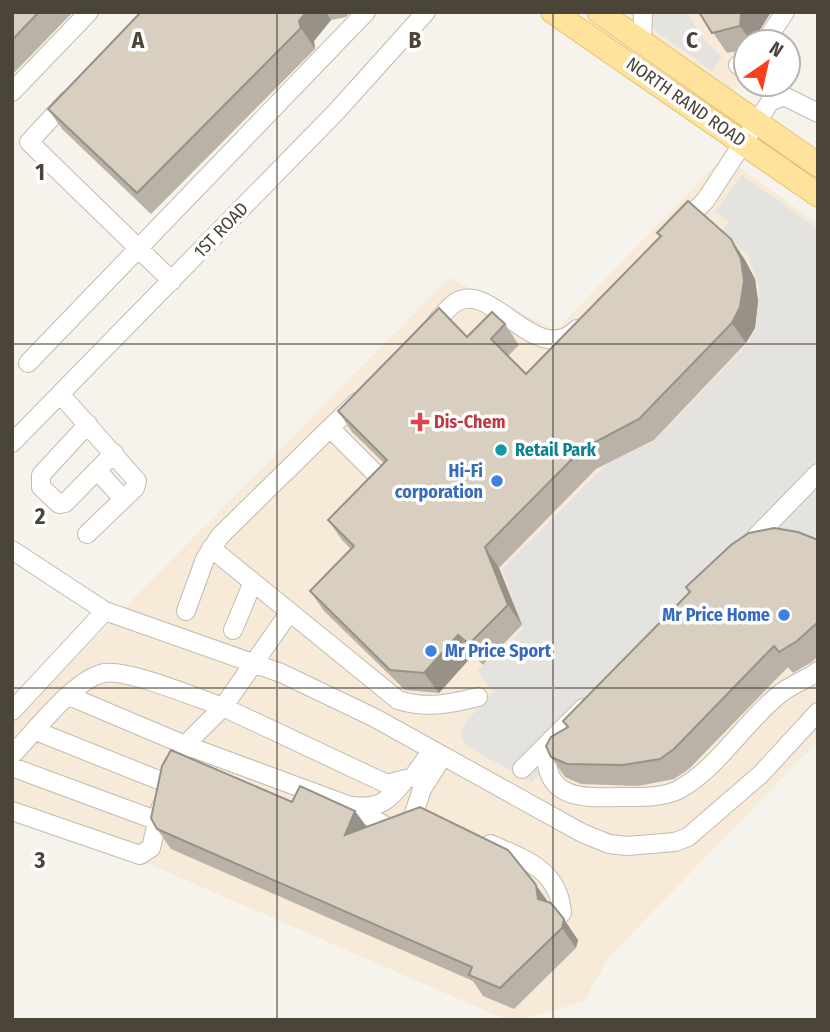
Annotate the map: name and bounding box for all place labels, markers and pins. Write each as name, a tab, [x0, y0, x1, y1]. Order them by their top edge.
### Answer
place label: Dis-Chem	[434, 411, 505, 433]
marker: Dis-Chem	[412, 414, 428, 430]
place label: Retail Park	[515, 439, 597, 461]
marker: Retail Park	[493, 442, 509, 458]
place label: Hi-Fi corporation	[395, 460, 483, 503]
marker: Hi-Fi corporation	[489, 473, 505, 489]
place label: Mr Price Home	[662, 604, 770, 626]
marker: Mr Price Home	[776, 607, 792, 623]
place label: Mr Price Sport	[445, 640, 552, 662]
marker: Mr Price Sport	[423, 643, 439, 659]

